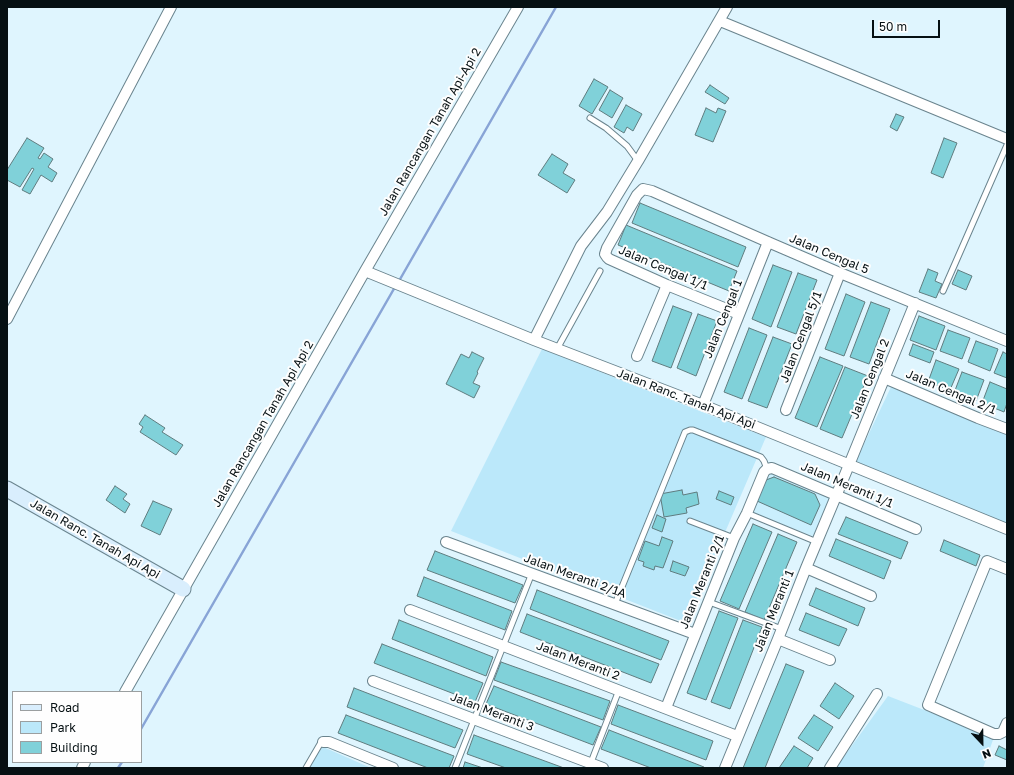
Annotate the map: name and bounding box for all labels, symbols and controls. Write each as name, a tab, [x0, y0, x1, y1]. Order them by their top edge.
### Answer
scale bar	[874, 12, 942, 38]
text: 50 m	[879, 19, 907, 34]
street label: Jalan Rancangan Tanah Api-Api 2	[376, 46, 484, 218]
street label: Jalan Cengal 5	[787, 231, 871, 277]
street label: Jalan Cengal 1/1	[616, 243, 710, 293]
street label: Jalan Cengal 1	[701, 277, 745, 361]
street label: Jalan Cengal 5/1	[777, 289, 825, 385]
street label: Jalan Cengal 2	[847, 337, 893, 421]
street label: Jalan Rancangan Tanah Api Api 2	[209, 338, 317, 510]
street label: Jalan Ranc. Tanah Api Api	[615, 366, 757, 432]
street label: Jalan Cengal 2/1	[904, 367, 998, 417]
street label: Jalan Meranti 1/1	[799, 459, 895, 511]
street label: Jalan Ranc. Tanah Api Api	[28, 496, 162, 582]
street label: Jalan Meranti 2/1	[677, 533, 727, 631]
street label: Jalan Meranti 2/1A	[522, 551, 628, 601]
street label: Jalan Meranti 1	[751, 568, 797, 654]
street label: Jalan Meranti 2	[534, 638, 622, 684]
street label: Jalan Meranti 3	[448, 689, 536, 735]
legend	[12, 691, 142, 763]
text: Road	[50, 700, 79, 715]
text: Park	[50, 720, 76, 735]
north arrow	[962, 723, 1002, 763]
text: Building	[50, 740, 98, 755]
text: N	[980, 747, 993, 762]

